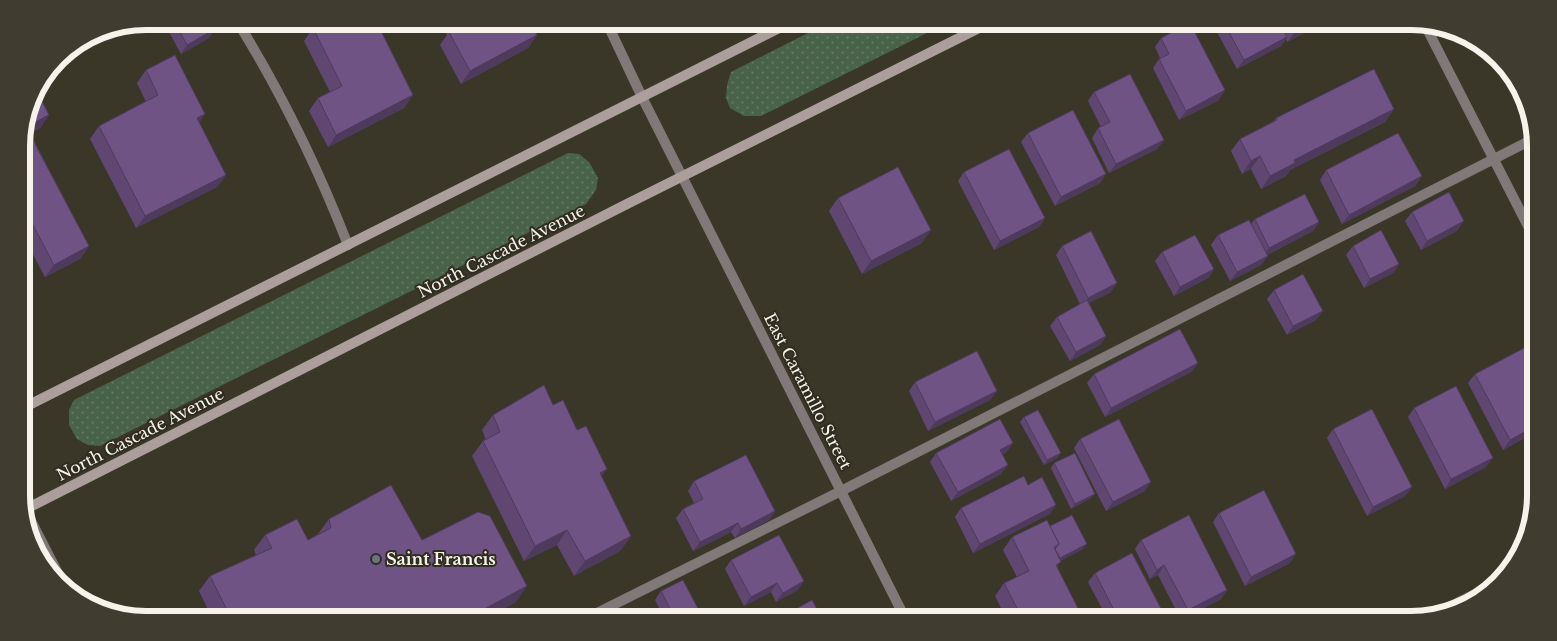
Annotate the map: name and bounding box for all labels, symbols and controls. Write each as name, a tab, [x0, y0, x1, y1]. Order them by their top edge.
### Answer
street label: North Cascade Avenue	[414, 200, 588, 302]
street label: East Caramillo Street	[760, 309, 856, 473]
street label: North Cascade Avenue	[53, 383, 227, 485]
place label: Saint Francis	[386, 549, 496, 569]
marker: Saint Francis	[370, 553, 382, 565]

